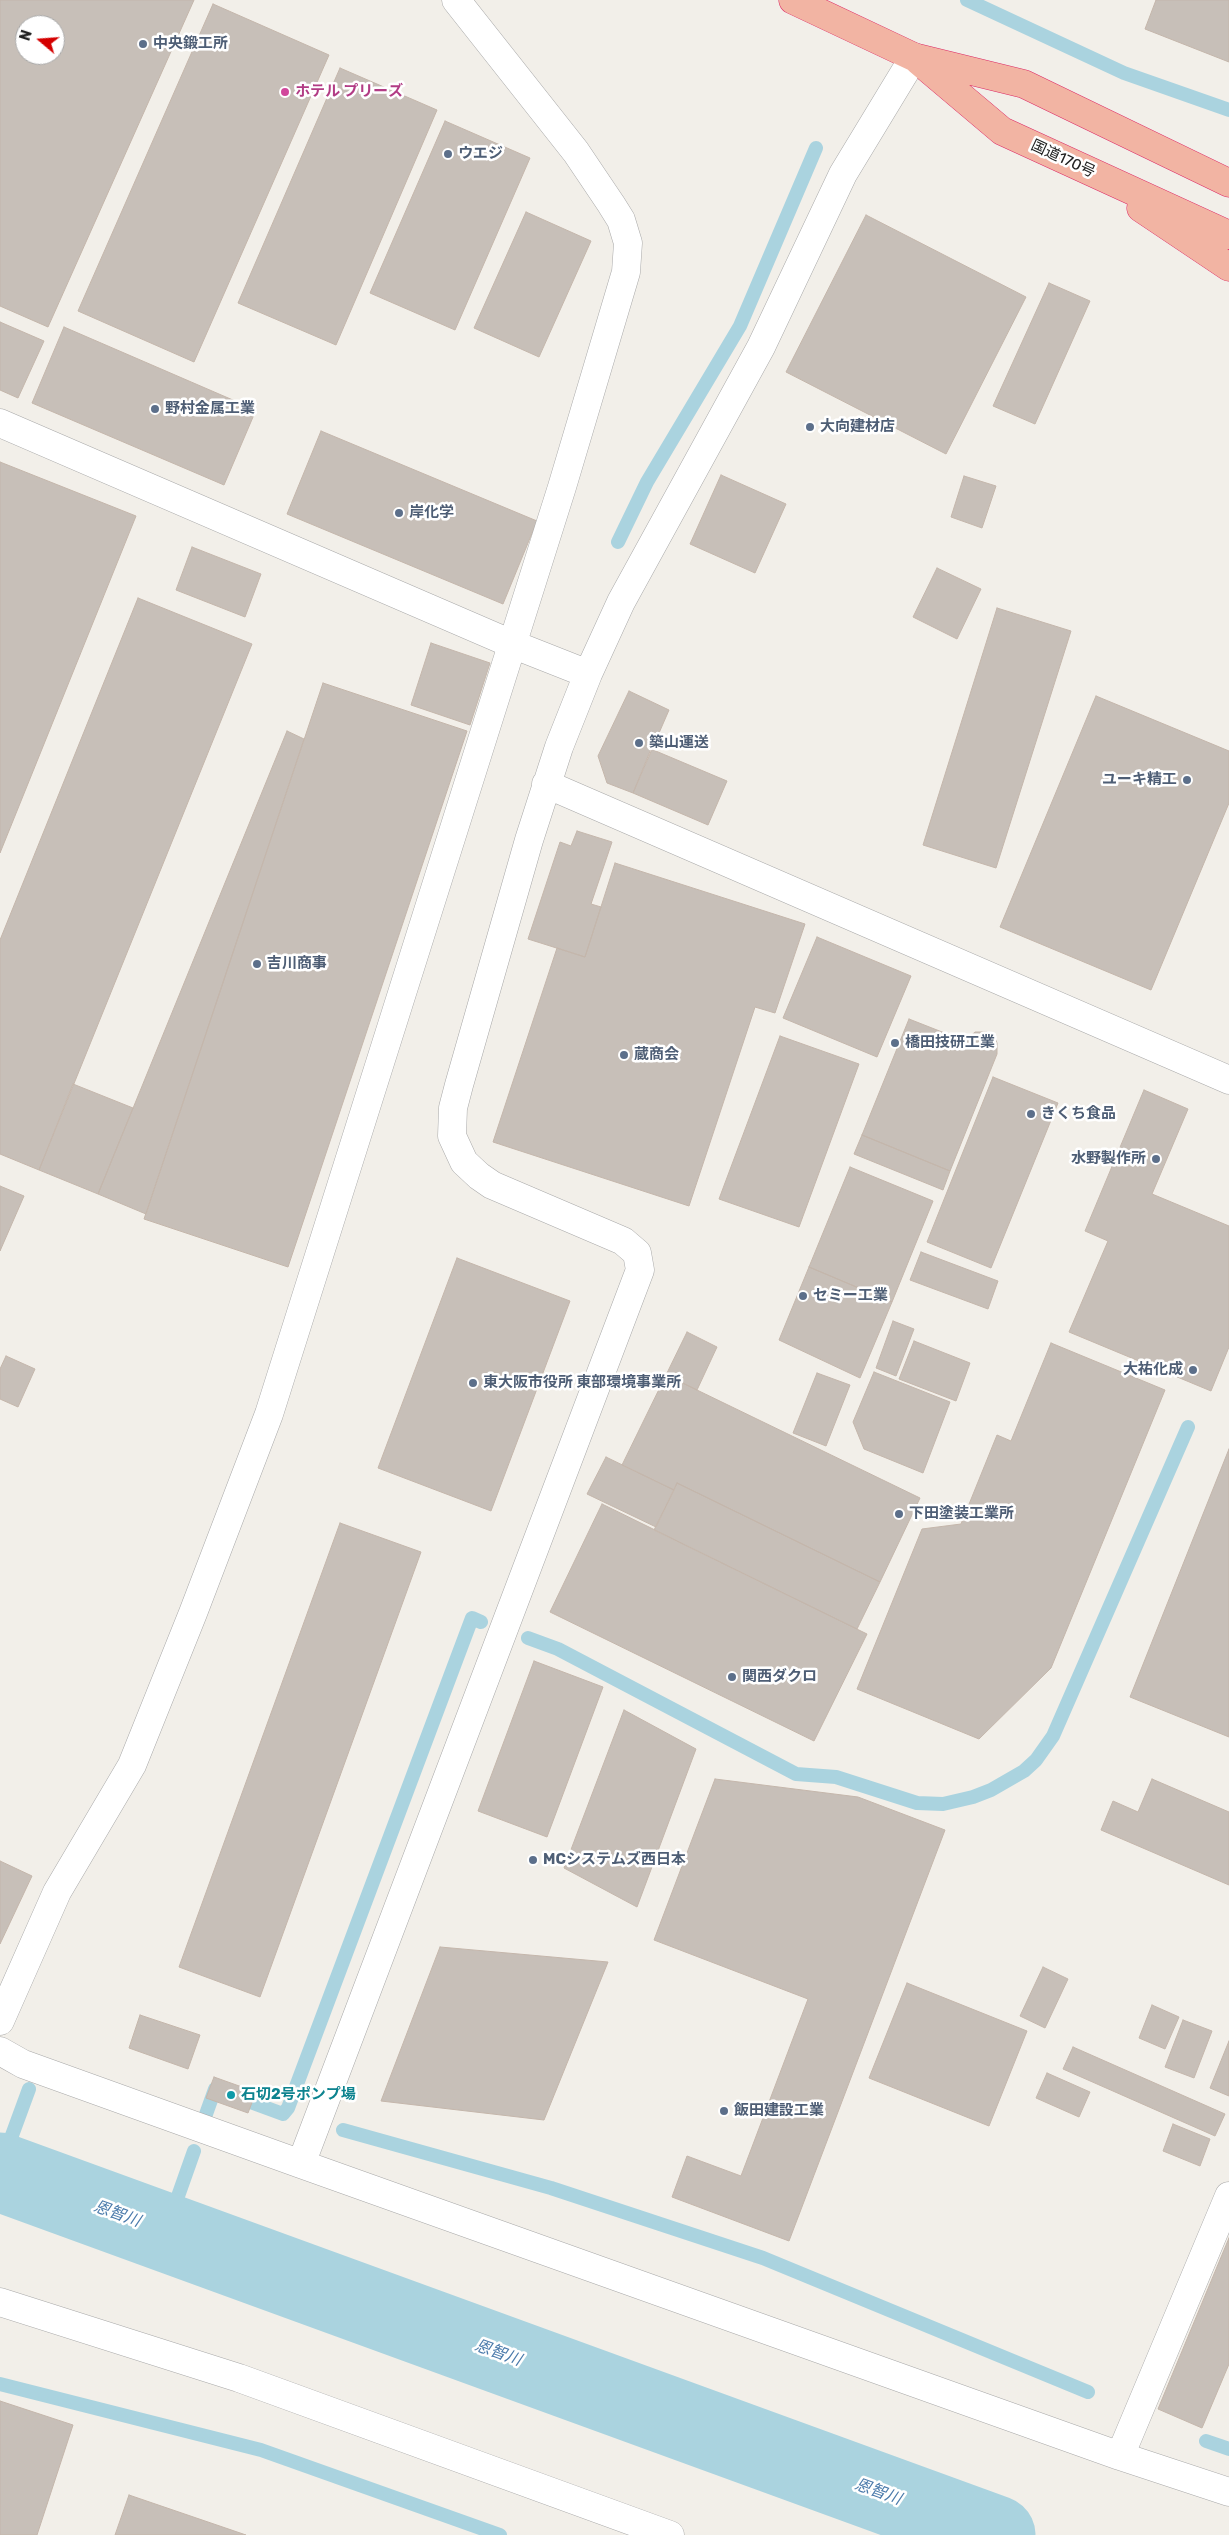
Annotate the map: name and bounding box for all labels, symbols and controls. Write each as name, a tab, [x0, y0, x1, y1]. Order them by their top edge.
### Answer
north arrow	[15, 15, 65, 65]
text: N	[17, 28, 36, 43]
place label: 中央鍛工所	[153, 35, 228, 53]
marker: 中央鍛工所	[137, 38, 149, 50]
place label: ホテル プリーズ	[295, 83, 403, 101]
marker: ホテル プリーズ	[279, 86, 291, 98]
street label: 国道170号	[1028, 136, 1098, 182]
place label: ウエジ	[458, 145, 503, 163]
marker: ウエジ	[442, 148, 454, 160]
place label: 野村金属工業	[165, 400, 255, 418]
marker: 野村金属工業	[149, 403, 161, 415]
place label: 大向建材店	[820, 418, 895, 436]
marker: 大向建材店	[804, 421, 816, 433]
place label: 岸化学	[409, 504, 454, 522]
marker: 岸化学	[393, 507, 405, 519]
place label: 築山運送	[649, 734, 709, 752]
marker: 築山運送	[633, 737, 645, 749]
place label: ユーキ精工	[1102, 771, 1177, 789]
marker: ユーキ精工	[1181, 774, 1193, 786]
place label: 吉川商事	[267, 955, 327, 973]
marker: 吉川商事	[251, 958, 263, 970]
place label: 橋田技研工業	[905, 1034, 995, 1052]
marker: 橋田技研工業	[889, 1037, 901, 1049]
place label: 蔵商会	[634, 1046, 679, 1064]
marker: 蔵商会	[618, 1049, 630, 1061]
place label: きくち食品	[1041, 1105, 1116, 1123]
marker: きくち食品	[1025, 1108, 1037, 1120]
place label: 水野製作所	[1071, 1150, 1146, 1168]
marker: 水野製作所	[1150, 1153, 1162, 1165]
place label: セミー工業	[813, 1287, 888, 1305]
marker: セミー工業	[797, 1290, 809, 1302]
place label: 大祐化成	[1123, 1361, 1183, 1379]
marker: 大祐化成	[1187, 1364, 1199, 1376]
place label: 東大阪市役所 東部環境事業所	[483, 1374, 681, 1392]
marker: 東大阪市役所 東部環境事業所	[467, 1377, 479, 1389]
place label: 下田塗装工業所	[909, 1505, 1014, 1523]
marker: 下田塗装工業所	[893, 1508, 905, 1520]
place label: 関西ダクロ	[742, 1668, 817, 1686]
marker: 関西ダクロ	[726, 1671, 738, 1683]
place label: MCシステムズ西日本	[543, 1851, 686, 1869]
marker: MCシステムズ西日本	[527, 1854, 539, 1866]
place label: 石切2号ポンプ場	[241, 2086, 356, 2104]
marker: 石切2号ポンプ場	[225, 2089, 237, 2101]
place label: 飯田建設工業	[734, 2102, 824, 2120]
marker: 飯田建設工業	[718, 2105, 730, 2117]
water label: 恩智川	[91, 2197, 143, 2231]
water label: 恩智川	[472, 2336, 524, 2370]
water label: 恩智川	[852, 2475, 904, 2509]

